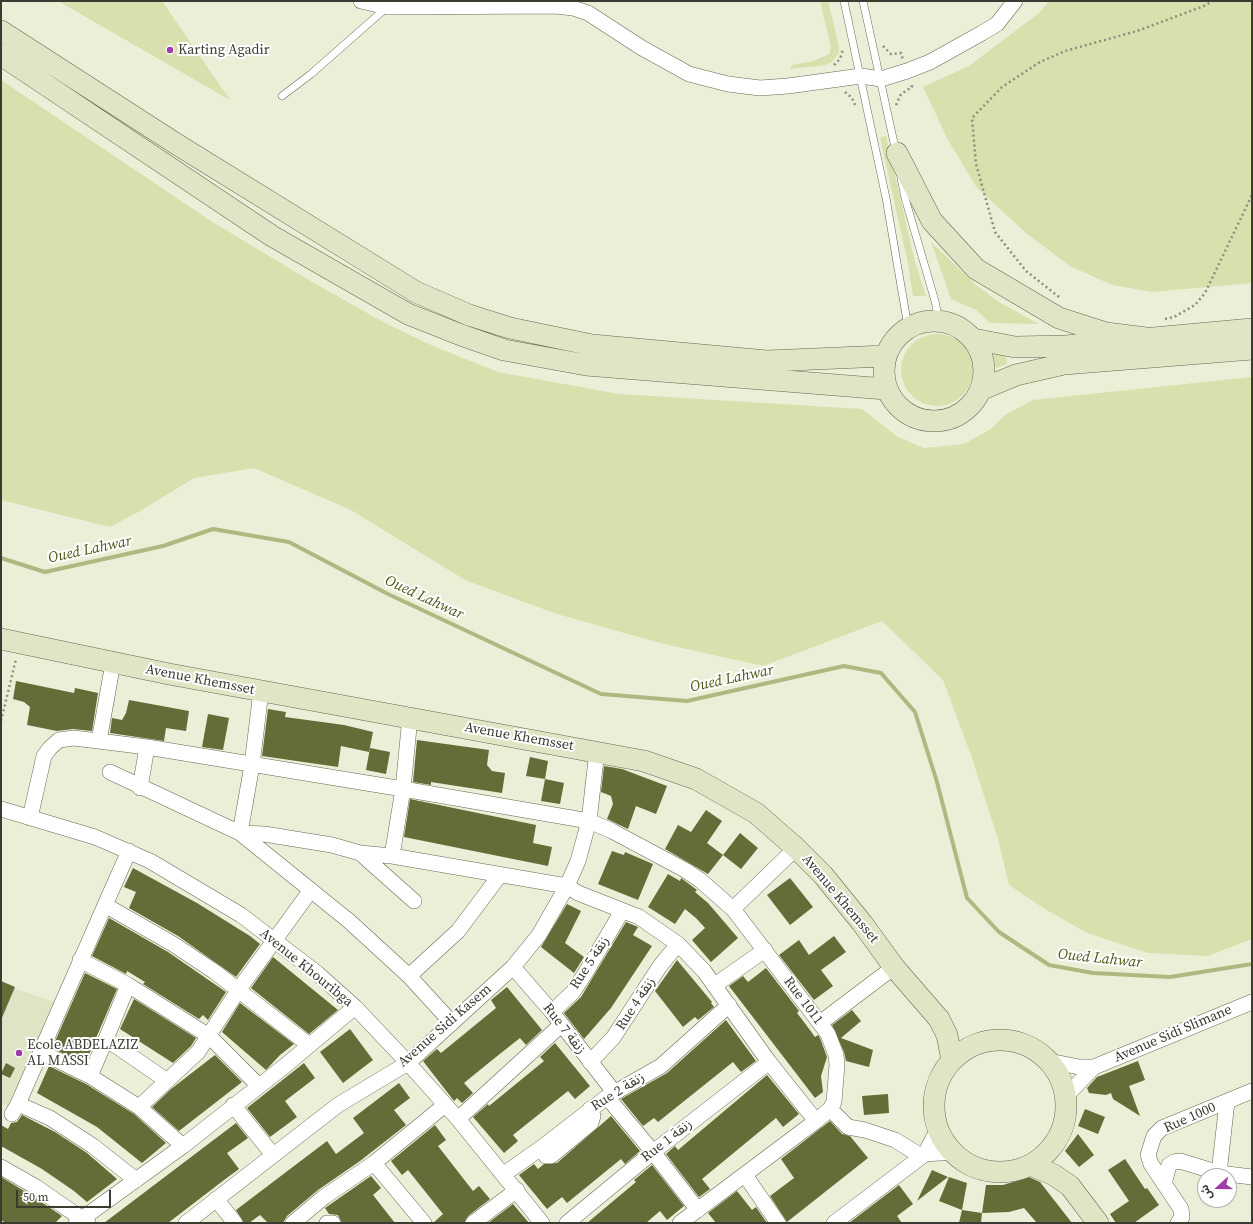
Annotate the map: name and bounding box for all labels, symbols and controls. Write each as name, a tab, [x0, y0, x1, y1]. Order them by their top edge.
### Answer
place label: Karting Agadir	[178, 42, 270, 58]
marker: Karting Agadir	[165, 45, 175, 55]
water label: Oued Lahwar	[47, 532, 133, 568]
water label: Oued Lahwar	[382, 572, 466, 624]
street label: Avenue Khemsset	[144, 661, 256, 699]
water label: Oued Lahwar	[689, 661, 775, 697]
street label: Avenue Khemsset	[463, 719, 575, 755]
street label: Avenue Khemsset	[798, 851, 882, 947]
street label: Avenue Khouribga	[256, 925, 356, 1011]
street label: Rue 5 زنقة	[567, 933, 613, 993]
water label: Oued Lahwar	[1057, 946, 1143, 972]
street label: Rue 4 زنقة	[613, 974, 659, 1034]
street label: Rue 1011	[780, 974, 826, 1028]
street label: Avenue Sidi Kasem	[395, 981, 495, 1071]
street label: Rue 7 زنقة	[539, 1000, 589, 1058]
street label: Avenue Sidi Slimane	[1111, 1002, 1235, 1066]
place label: Ecole ABDELAZIZ AL MASSI	[27, 1037, 138, 1070]
marker: Ecole ABDELAZIZ AL MASSI	[14, 1048, 24, 1058]
street label: Rue 2 زنقة	[588, 1069, 648, 1115]
street label: Rue 1000	[1161, 1099, 1219, 1137]
street label: Rue 1 زنقة	[638, 1116, 696, 1166]
north arrow	[1197, 1168, 1237, 1208]
scale bar	[18, 1182, 113, 1208]
text: ش	[1197, 1182, 1216, 1202]
text: 50 m	[23, 1189, 49, 1205]

